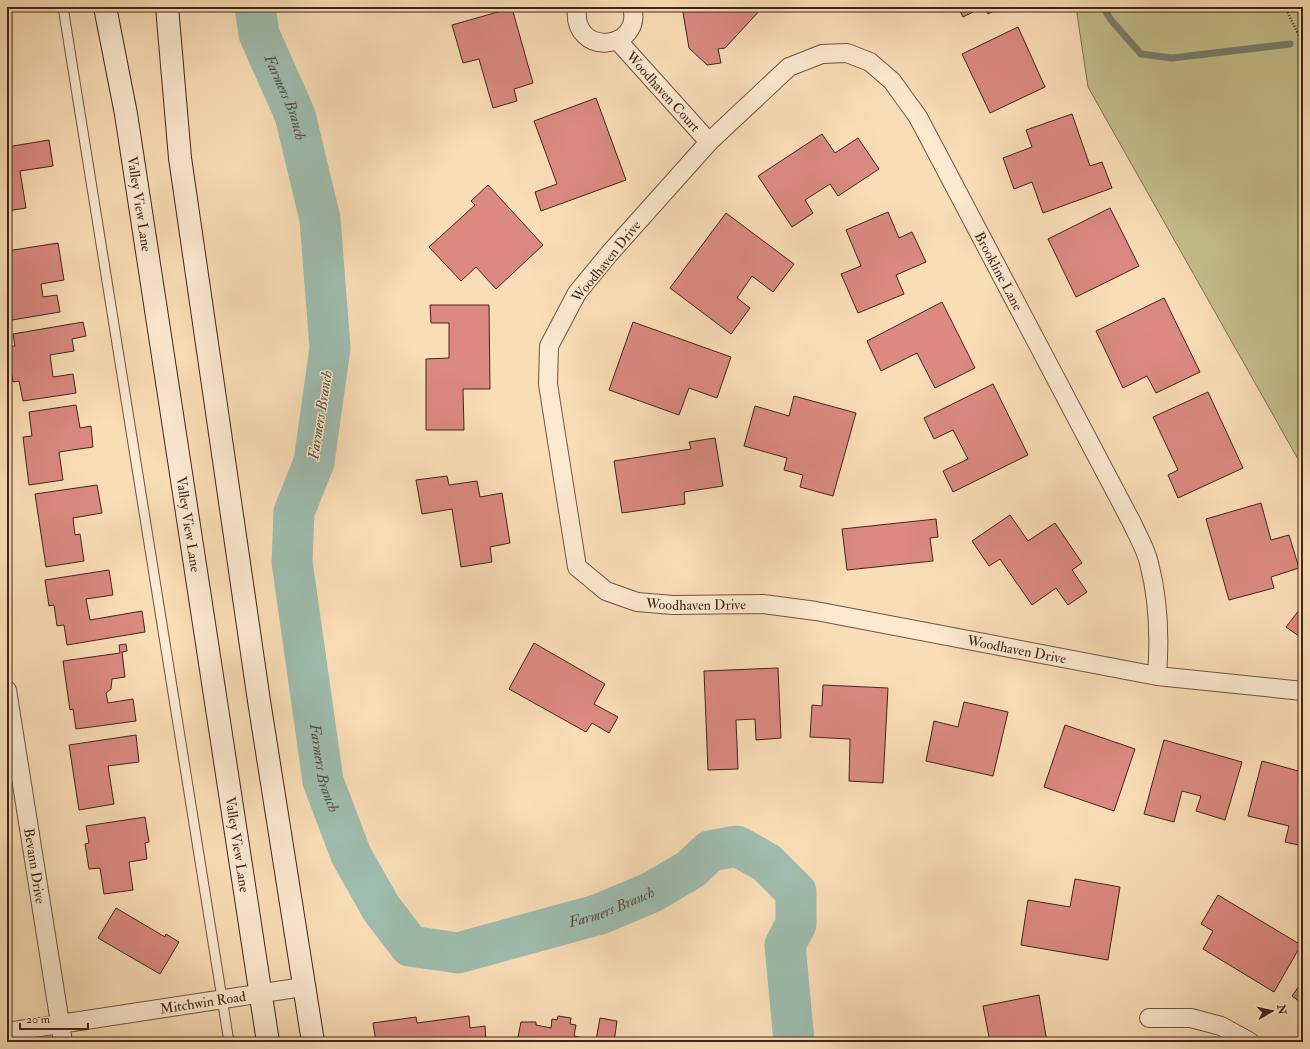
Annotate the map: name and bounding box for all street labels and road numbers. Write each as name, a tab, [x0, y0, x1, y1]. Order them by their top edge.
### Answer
street label: Woodhaven Court	[622, 47, 704, 136]
street label: Valley View Lane	[124, 155, 155, 253]
street label: Woodhaven Drive	[568, 217, 645, 306]
street label: Brookline Lane	[971, 229, 1026, 314]
street label: Valley View Lane	[173, 475, 204, 573]
street label: Woodhaven Drive	[644, 595, 746, 614]
street label: Woodhaven Drive	[965, 632, 1068, 668]
street label: Valley View Lane	[222, 796, 253, 894]
street label: Bevann Drive	[20, 827, 49, 905]
street label: Mitchwin Road	[159, 988, 247, 1018]

